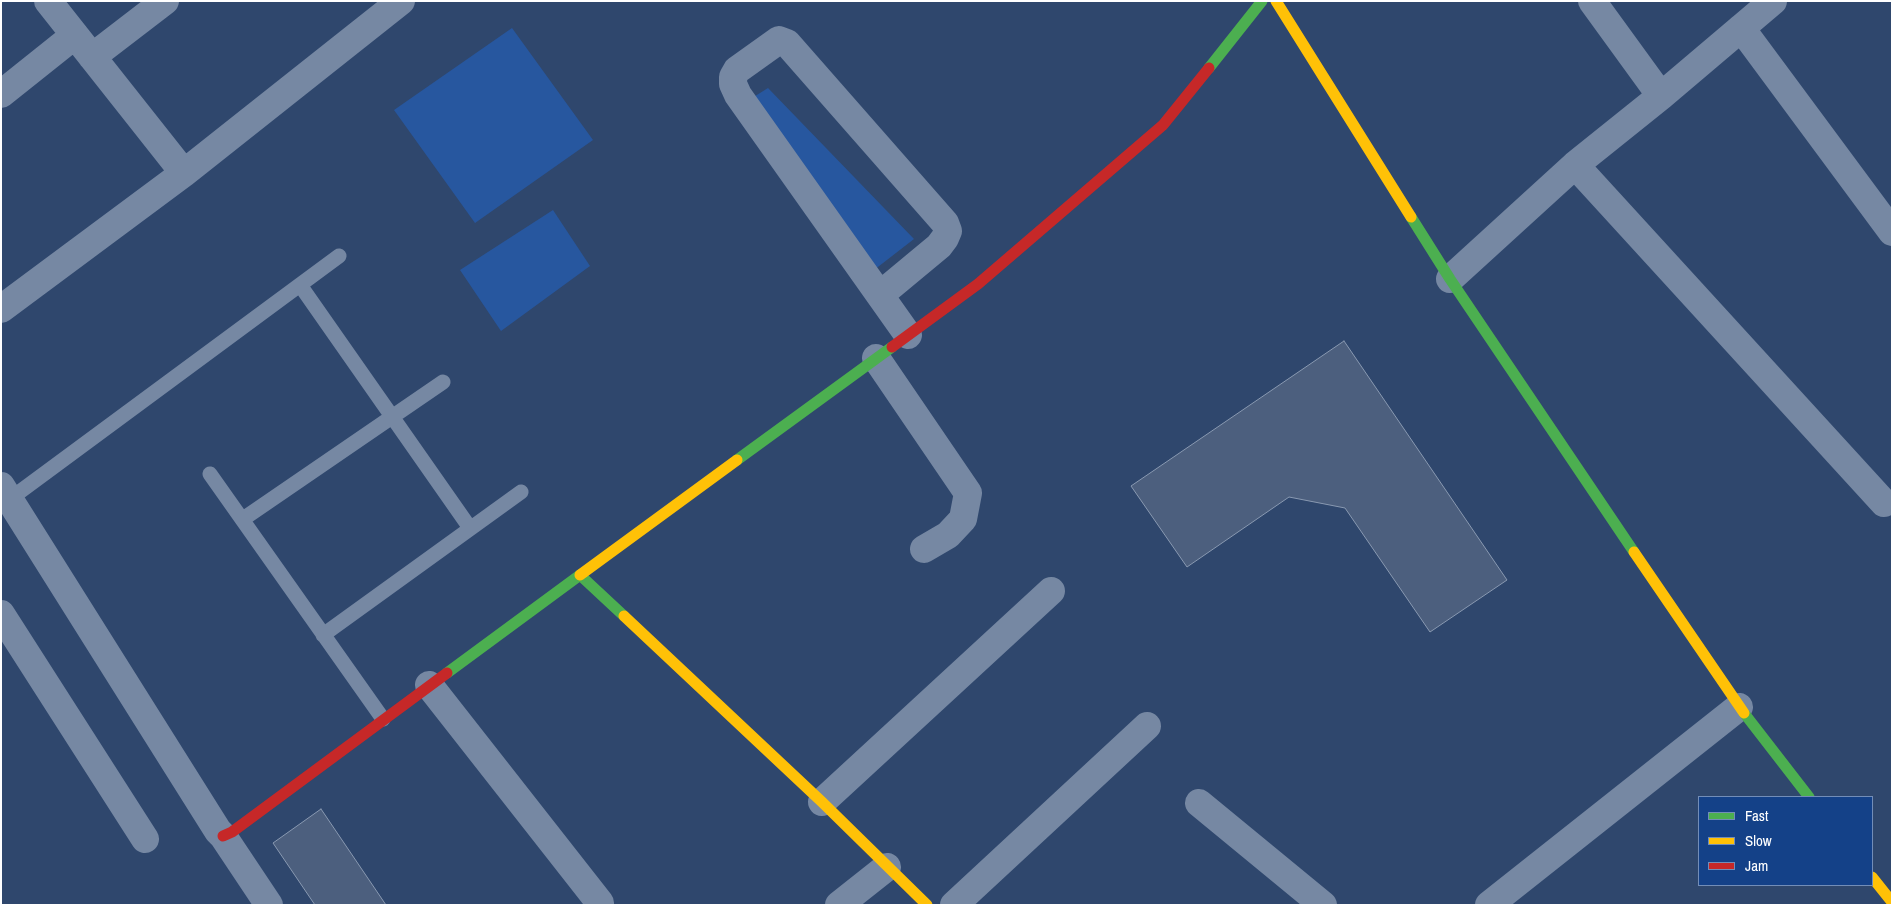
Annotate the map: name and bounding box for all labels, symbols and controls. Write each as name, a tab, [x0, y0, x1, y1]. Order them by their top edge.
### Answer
legend	[1698, 796, 1873, 886]
text: Fast	[1745, 805, 1768, 826]
text: Slow	[1745, 830, 1772, 851]
text: Jam	[1745, 855, 1768, 876]

